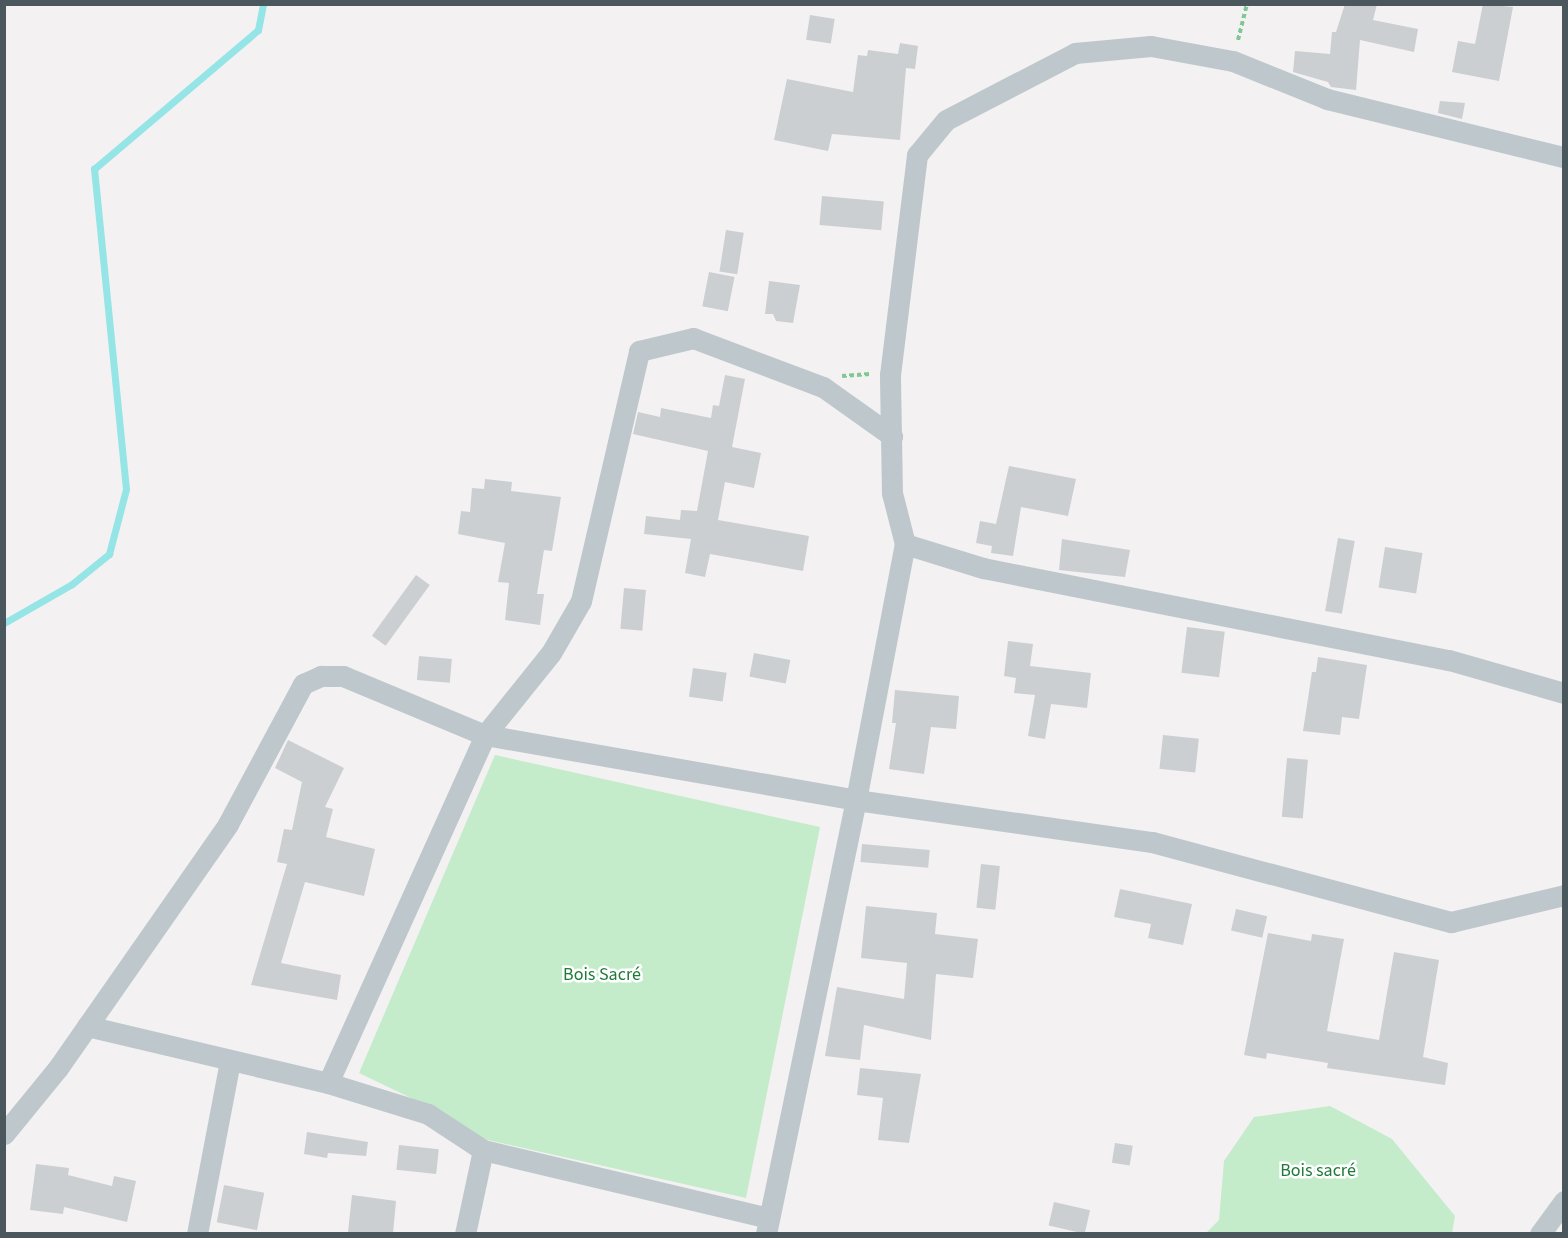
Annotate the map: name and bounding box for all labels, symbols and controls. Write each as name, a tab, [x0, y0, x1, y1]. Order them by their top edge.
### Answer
park label: Bois Sacré	[563, 964, 641, 986]
park label: Bois sacré	[1280, 1160, 1356, 1182]

